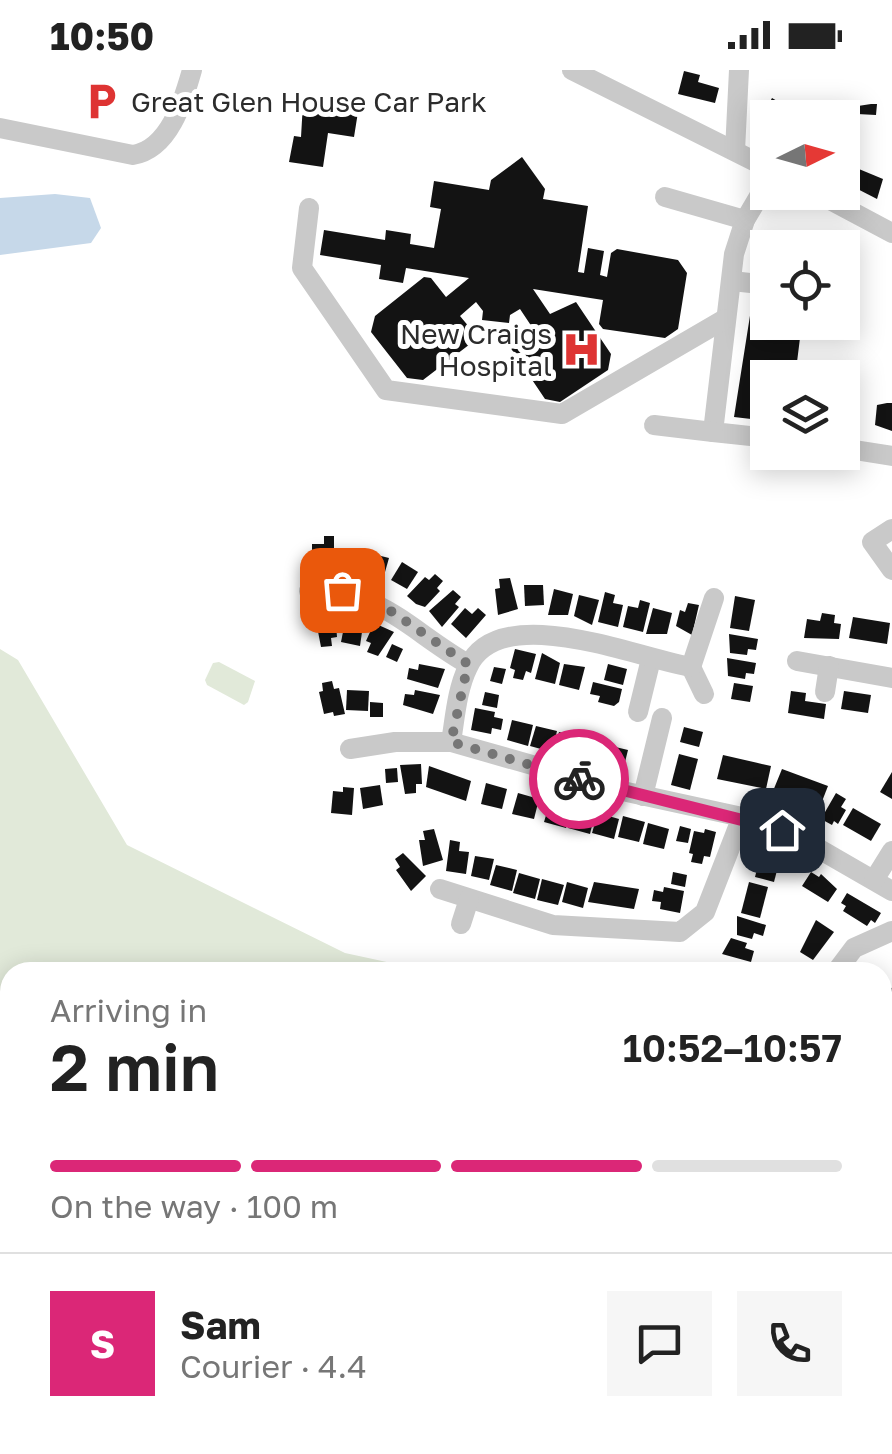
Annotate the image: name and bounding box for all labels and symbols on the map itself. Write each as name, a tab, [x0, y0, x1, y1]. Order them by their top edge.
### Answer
parking icon: Great Glen House Car Park	[80, 81, 122, 123]
place label: Great Glen House Car Park	[131, 85, 487, 118]
north arrow	[750, 100, 860, 210]
place label: New Craigs Hospital	[400, 317, 552, 382]
hospital icon: New Craigs Hospital	[561, 329, 603, 371]
pin	[300, 548, 385, 633]
courier	[529, 729, 629, 829]
pin	[740, 788, 825, 873]

